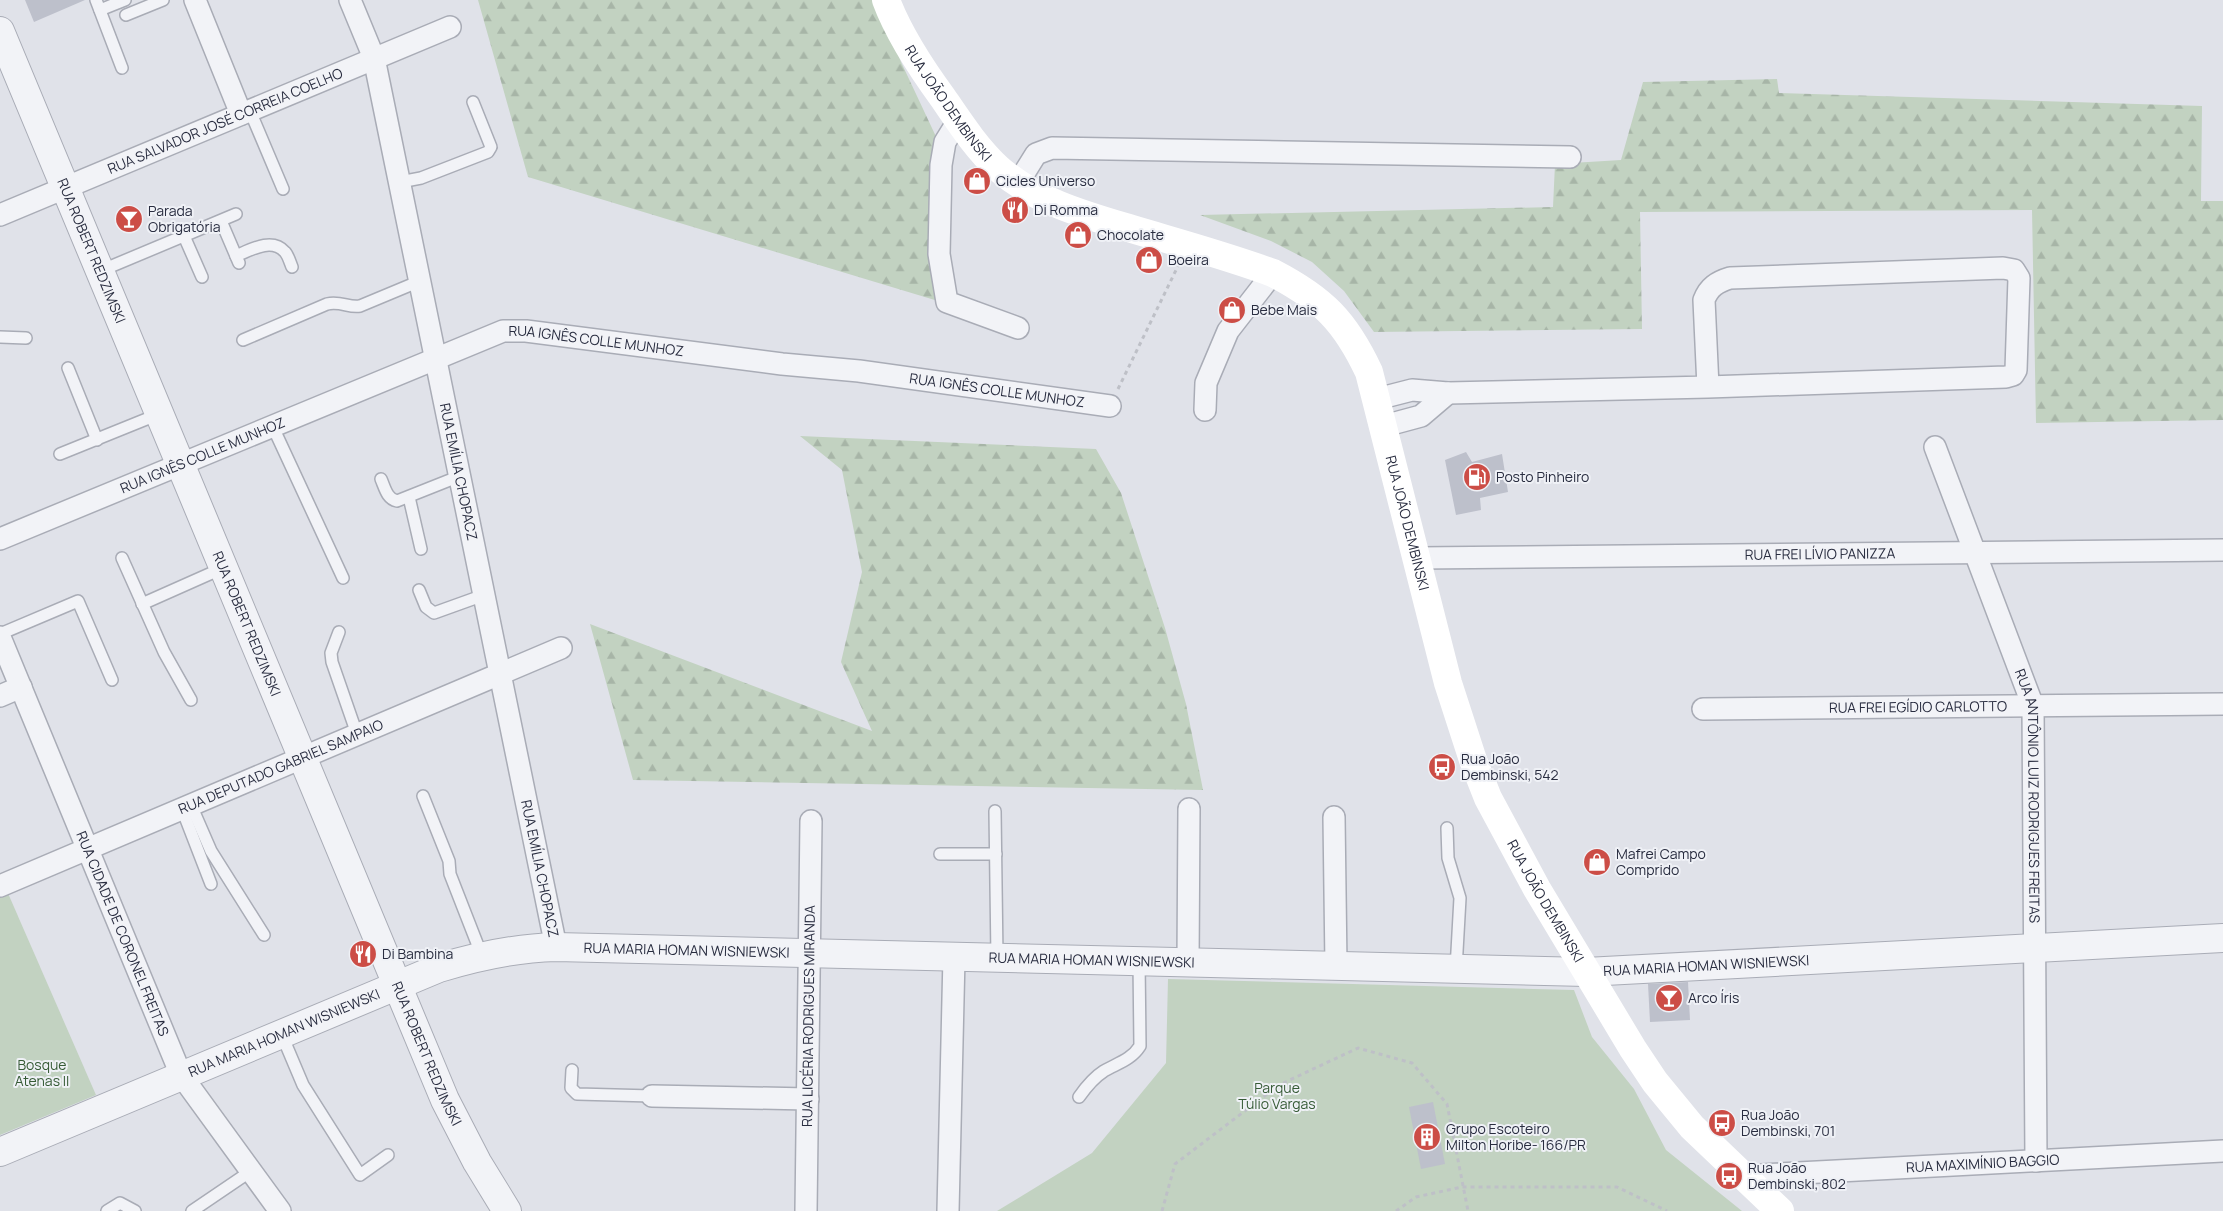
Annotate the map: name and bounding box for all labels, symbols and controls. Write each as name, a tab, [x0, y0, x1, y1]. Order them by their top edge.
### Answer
street label: RUA JOÃO DEMBINSKI	[901, 41, 996, 165]
street label: RUA SALVADOR JOSÉ CORREIA COELHO	[105, 63, 345, 178]
shop icon: Cicles Universo	[962, 166, 992, 196]
place label: Cicles Universo	[996, 171, 1095, 190]
street label: RUA ROBERT REDZIMSKI	[53, 175, 130, 326]
restaurant icon: Di Romma	[1000, 195, 1030, 225]
place label: Di Romma	[1034, 200, 1098, 219]
place label: Parada Obrigatória	[148, 201, 221, 236]
bar icon: Parada Obrigatória	[114, 204, 144, 234]
shop icon: Chocolate	[1063, 220, 1093, 250]
place label: Chocolate	[1097, 225, 1164, 244]
shop icon: Boeira	[1134, 245, 1164, 275]
place label: Boeira	[1168, 250, 1209, 269]
shop icon: Bebe Mais	[1217, 295, 1247, 325]
place label: Bebe Mais	[1251, 300, 1317, 319]
street label: RUA IGNÊS COLLE MUNHOZ	[508, 321, 685, 360]
street label: RUA IGNÊS COLLE MUNHOZ	[908, 368, 1086, 411]
street label: RUA EMÍLIA CHOPACZ	[436, 401, 483, 542]
street label: RUA IGNÊS COLLE MUNHOZ	[117, 412, 287, 497]
street label: RUA JOÃO DEMBINSKI	[1382, 453, 1434, 592]
fuel station icon: Posto Pinheiro	[1462, 462, 1492, 492]
place label: Posto Pinheiro	[1496, 467, 1589, 486]
street label: RUA FREI LÍVIO PANIZZA	[1745, 543, 1896, 564]
street label: RUA ROBERT REDZIMSKI	[209, 548, 286, 699]
street label: RUA ANTÔNIO LUIZ RODRIGUES FREITAS	[2011, 666, 2044, 924]
street label: RUA FREI EGÍDIO CARLOTTO	[1829, 696, 2007, 717]
street label: RUA DEPUTADO GABRIEL SAMPAIO	[175, 715, 386, 818]
place label: Rua João Dembinski, 542	[1461, 749, 1559, 784]
bus stop icon: Rua João Dembinski, 542	[1427, 752, 1457, 782]
street label: RUA EMÍLIA CHOPACZ	[517, 798, 564, 939]
street label: RUA CIDADE DE CORONEL FREITAS	[72, 828, 174, 1039]
street label: RUA JOÃO DEMBINSKI	[1503, 836, 1589, 966]
place label: Mafrei Campo Comprido	[1616, 844, 1706, 879]
shop icon: Mafrei Campo Comprido	[1582, 847, 1612, 877]
street label: RUA LICÉRIA RODRIGUES MIRANDA	[797, 905, 819, 1127]
street label: RUA MARIA HOMAN WISNIEWSKI	[583, 938, 790, 962]
restaurant icon: Di Bambina	[348, 939, 378, 969]
place label: Di Bambina	[382, 944, 453, 963]
street label: RUA MARIA HOMAN WISNIEWSKI	[988, 948, 1195, 971]
street label: RUA MARIA HOMAN WISNIEWSKI	[1603, 950, 1810, 980]
street label: RUA ROBERT REDZIMSKI	[388, 978, 467, 1129]
bar icon: Arco Íris	[1654, 983, 1684, 1013]
street label: RUA MARIA HOMAN WISNIEWSKI	[185, 984, 383, 1081]
place label: Arco Íris	[1688, 988, 1739, 1007]
park label: Bosque Atenas II	[15, 1055, 69, 1090]
park label: Parque Túlio Vargas	[1238, 1078, 1316, 1113]
place label: Rua João Dembinski, 701	[1741, 1105, 1835, 1140]
bus stop icon: Rua João Dembinski, 701	[1707, 1108, 1737, 1138]
place label: Grupo Escoteiro Milton Horibe- 166/PR	[1446, 1119, 1586, 1154]
building icon: Grupo Escoteiro Milton Horibe- 166/PR	[1412, 1122, 1442, 1152]
street label: RUA MAXIMÍNIO BAGGIO	[1905, 1150, 2060, 1176]
place label: Rua João Dembinski, 802	[1748, 1158, 1846, 1193]
bus stop icon: Rua João Dembinski, 802	[1714, 1161, 1744, 1191]

